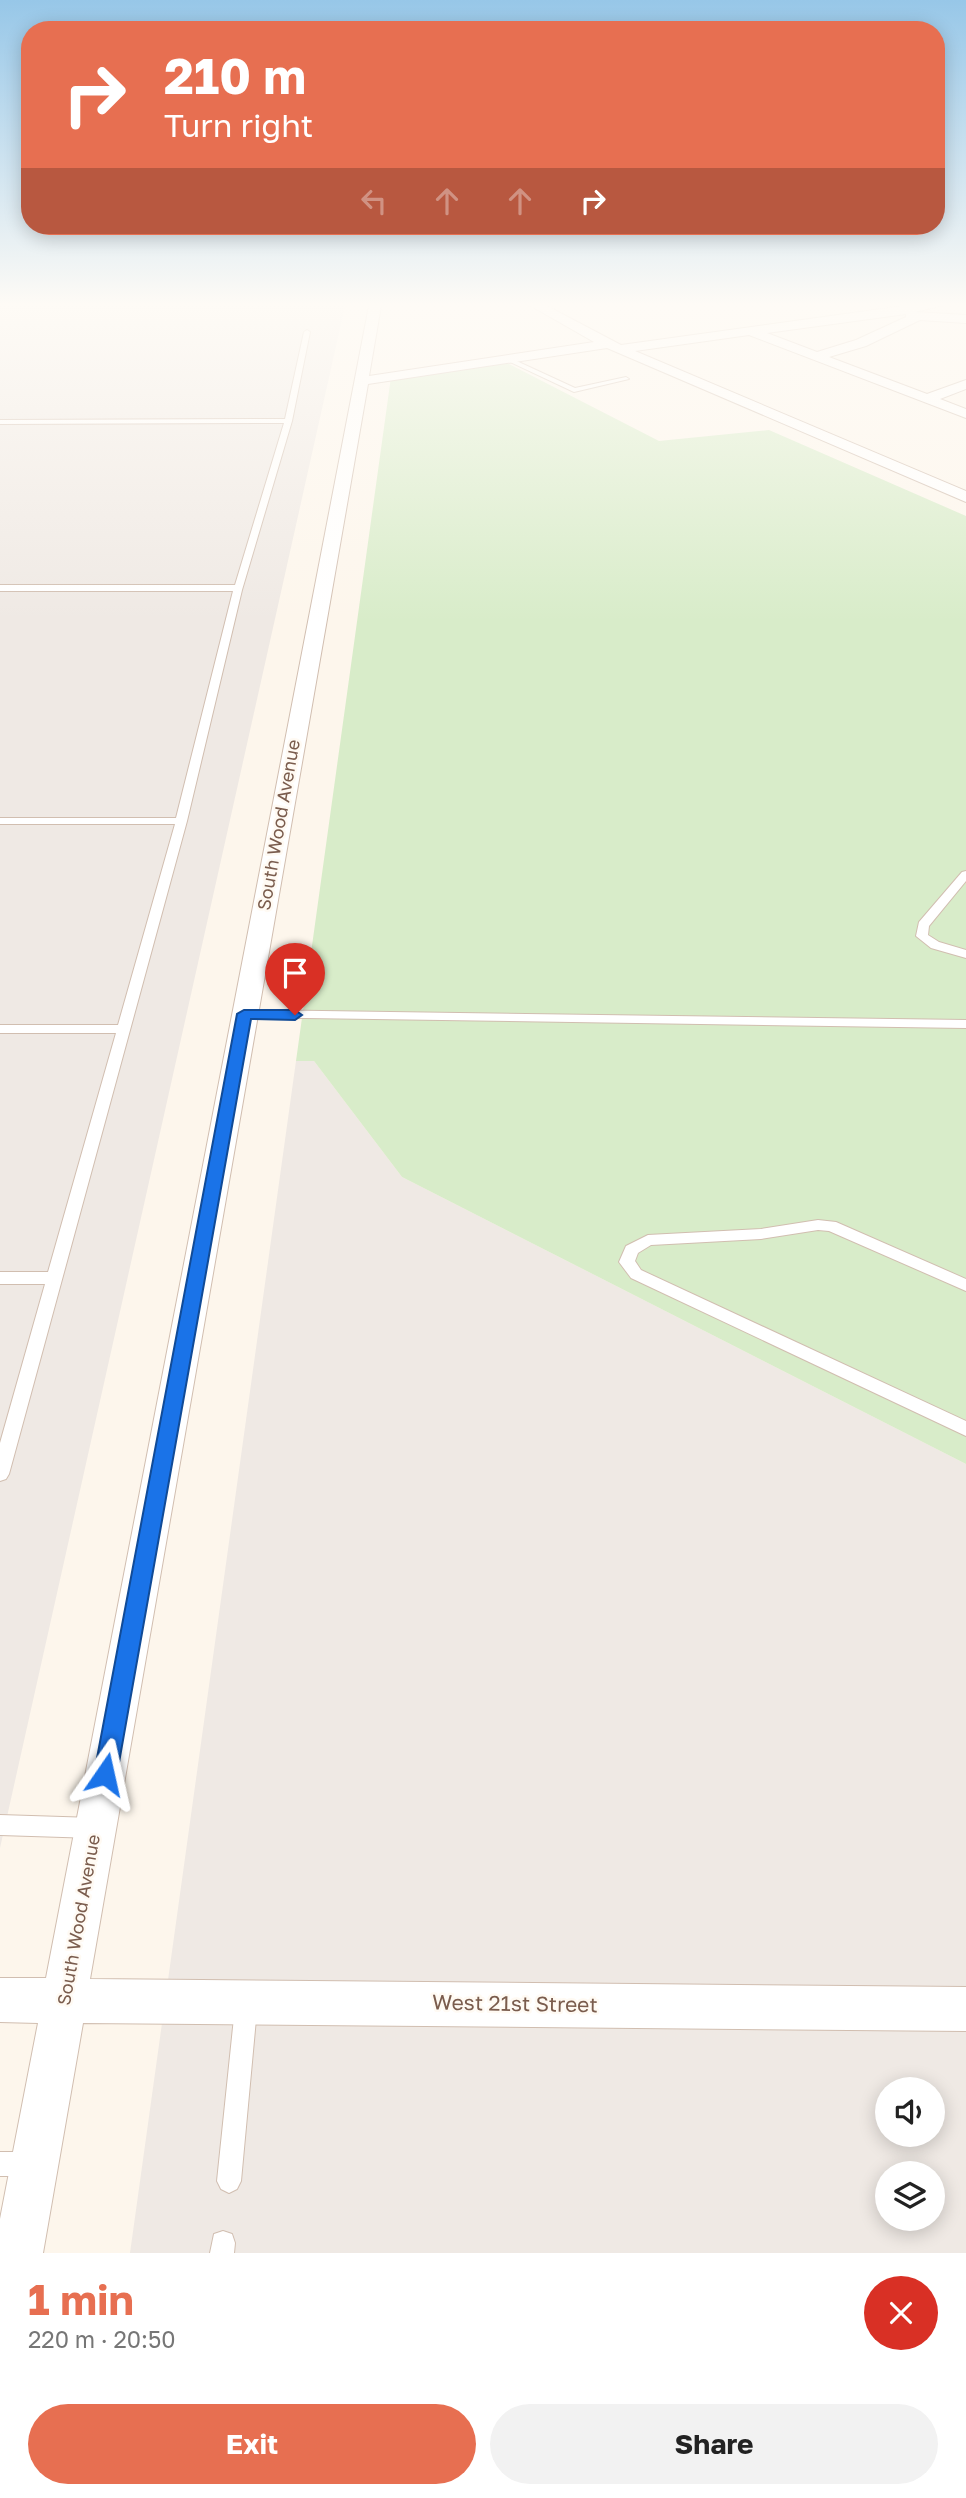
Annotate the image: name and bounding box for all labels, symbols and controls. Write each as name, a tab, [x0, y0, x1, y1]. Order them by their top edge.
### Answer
text: 210 m	[164, 46, 306, 105]
icon: right	[49, 49, 140, 140]
text: Turn right	[164, 106, 313, 144]
icon: left	[355, 182, 393, 220]
icon: ahead	[428, 182, 466, 220]
icon: ahead	[501, 182, 539, 220]
icon: right	[574, 182, 612, 220]
street label: South Wood Avenue	[252, 738, 304, 912]
pin	[265, 943, 325, 1015]
icon: arrive	[276, 954, 314, 992]
position arrow	[68, 1737, 142, 1811]
street label: South Wood Avenue	[52, 1833, 104, 2007]
street label: West 21st Street	[432, 1989, 598, 2017]
map controls	[875, 2077, 945, 2231]
button: sound	[875, 2077, 945, 2147]
button: layers	[875, 2161, 945, 2231]
text: 1 min	[28, 2274, 134, 2324]
button: close	[864, 2276, 938, 2350]
text: 220 m · 20:50	[28, 2325, 176, 2353]
button: Exit	[28, 2404, 476, 2484]
button: Share	[490, 2404, 938, 2484]

